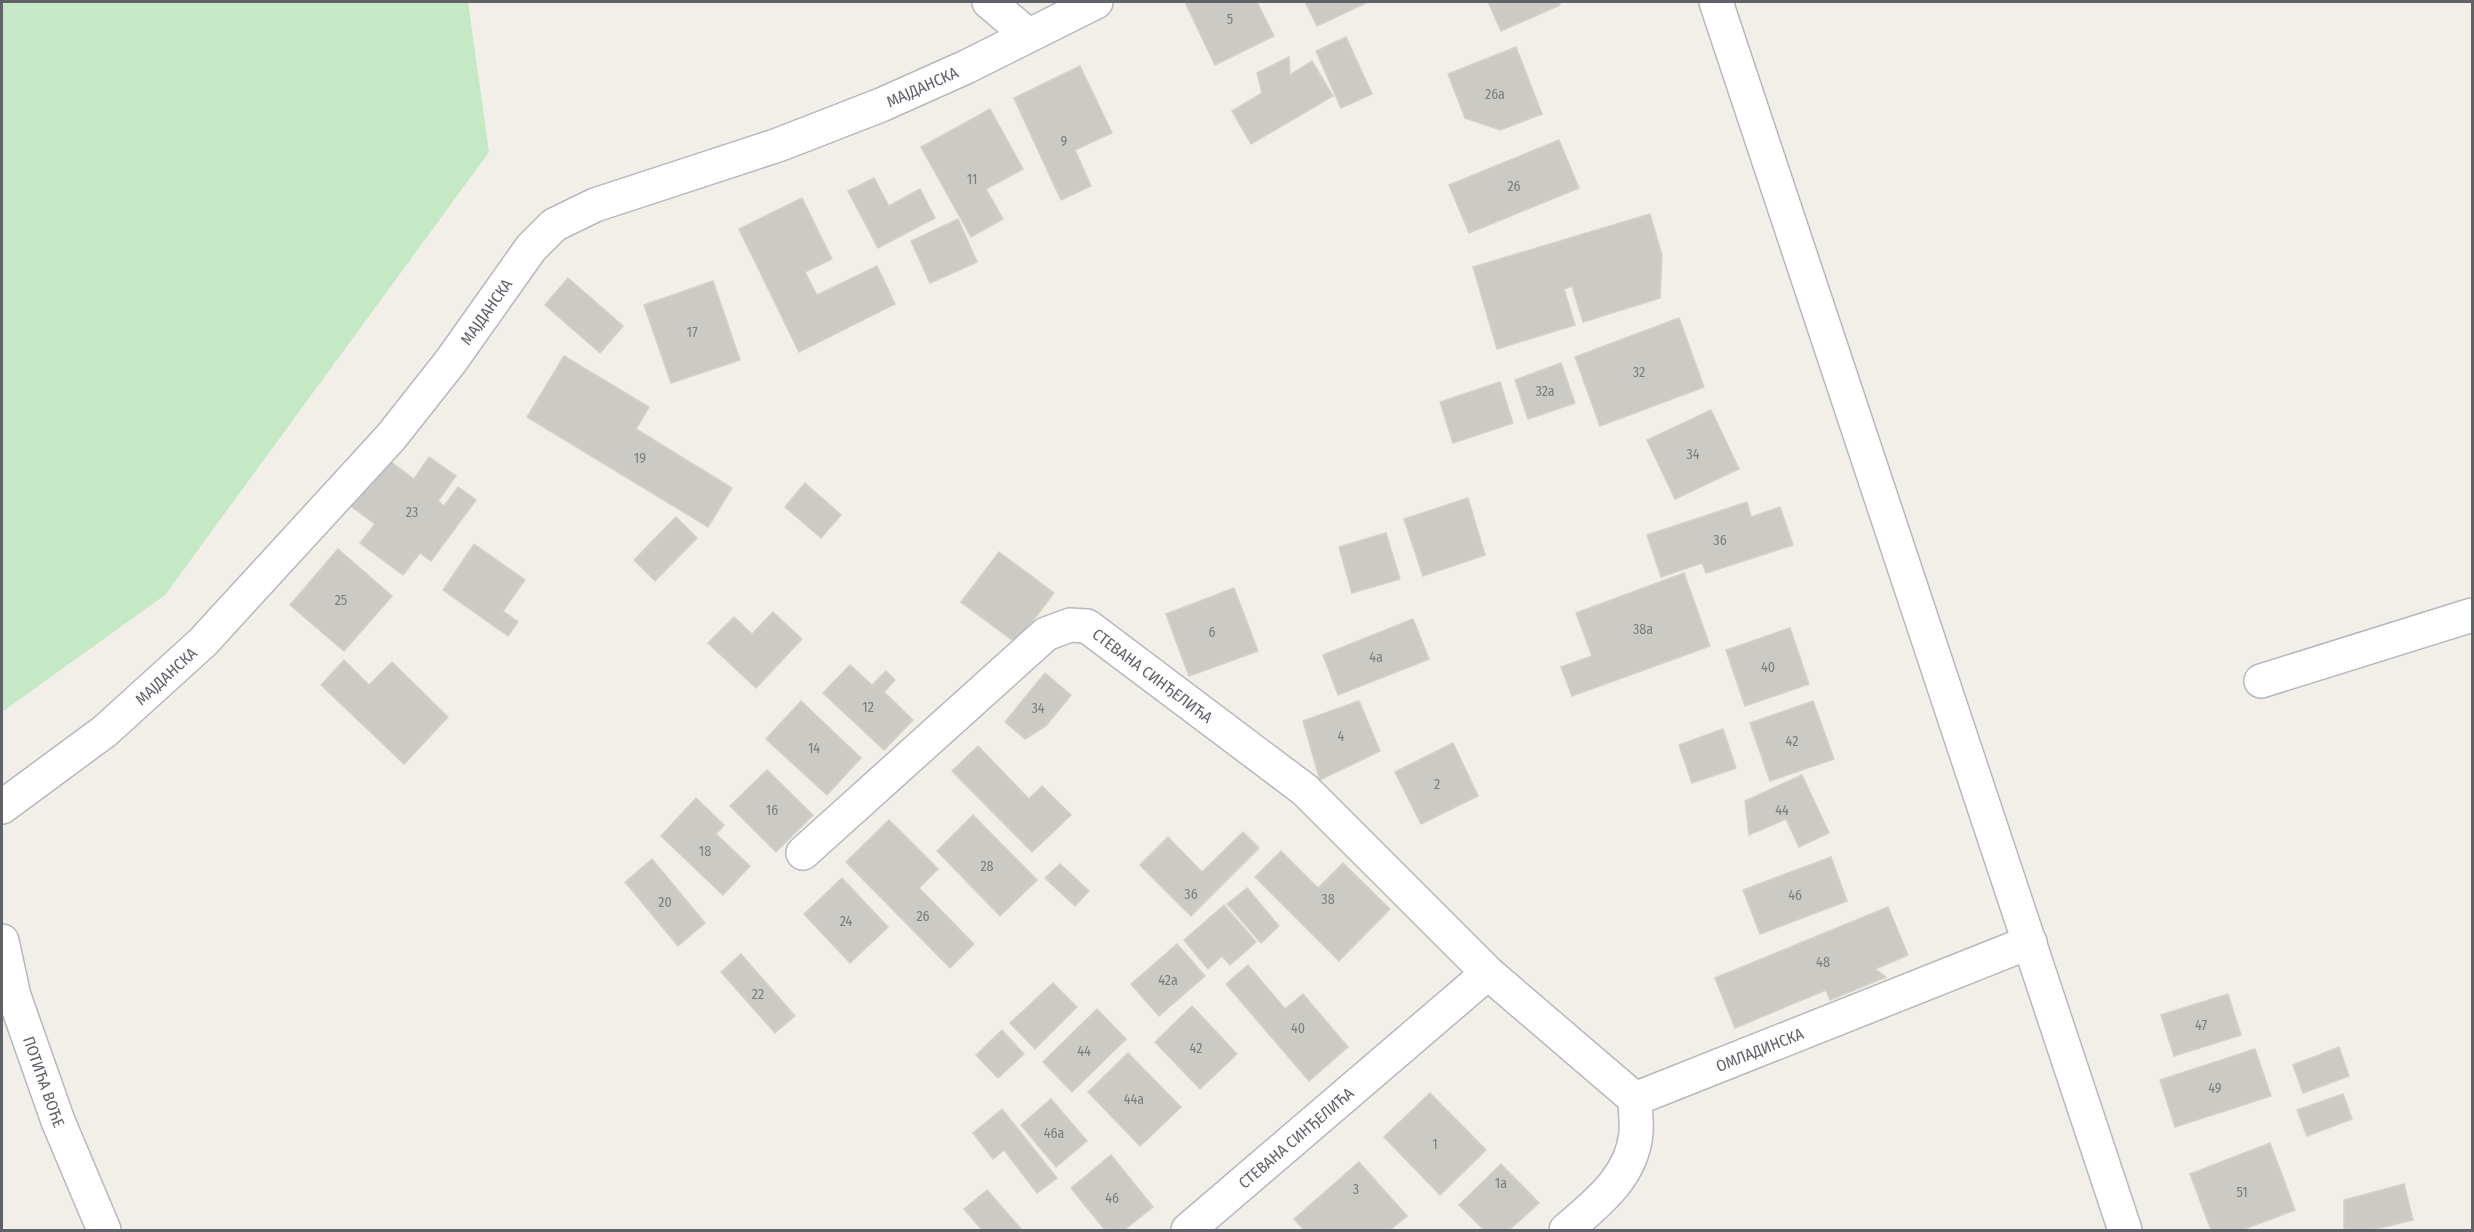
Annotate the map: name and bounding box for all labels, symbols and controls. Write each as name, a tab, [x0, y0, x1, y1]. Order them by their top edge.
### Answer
house number: 5	[1227, 11, 1233, 28]
street label: МАЈДАНСКА	[883, 62, 961, 111]
house number: 26a	[1485, 86, 1505, 103]
house number: 9	[1061, 133, 1068, 150]
house number: 11	[967, 171, 977, 188]
house number: 26	[1507, 178, 1521, 195]
street label: МАЈДАНСКА	[456, 274, 516, 348]
house number: 17	[686, 324, 698, 341]
house number: 32	[1633, 364, 1645, 381]
house number: 32a	[1535, 383, 1555, 400]
house number: 34	[1686, 446, 1700, 463]
house number: 19	[634, 450, 646, 467]
house number: 23	[406, 504, 418, 521]
house number: 36	[1713, 532, 1727, 549]
house number: 25	[335, 592, 347, 609]
house number: 38a	[1633, 621, 1653, 638]
street label: СТЕВАНА СИНЂЕЛИЋА	[1089, 624, 1217, 727]
house number: 6	[1209, 624, 1216, 641]
street label: МАЈДАНСКА	[131, 643, 201, 709]
house number: 4a	[1369, 649, 1383, 666]
house number: 40	[1761, 659, 1775, 676]
house number: 12	[862, 699, 874, 716]
house number: 34	[1031, 700, 1045, 717]
house number: 4	[1338, 728, 1345, 745]
house number: 42	[1786, 733, 1798, 750]
house number: 14	[808, 740, 820, 757]
house number: 2	[1434, 776, 1440, 793]
house number: 16	[766, 802, 778, 819]
house number: 44	[1775, 802, 1789, 819]
house number: 18	[699, 843, 711, 860]
house number: 28	[980, 858, 994, 875]
house number: 36	[1184, 886, 1198, 903]
house number: 46	[1788, 887, 1802, 904]
house number: 38	[1321, 891, 1335, 908]
house number: 20	[658, 894, 672, 911]
house number: 26	[916, 908, 930, 925]
house number: 24	[840, 913, 853, 930]
house number: 48	[1816, 954, 1830, 971]
house number: 42a	[1158, 972, 1178, 989]
house number: 22	[752, 986, 764, 1003]
house number: 47	[2195, 1017, 2207, 1034]
house number: 40	[1291, 1020, 1305, 1037]
street label: ОМЛАДИНСКА	[1713, 1023, 1807, 1075]
street label: ПОТИЋА ВОЋЕ	[19, 1034, 69, 1130]
house number: 42	[1190, 1040, 1202, 1057]
house number: 44	[1077, 1043, 1091, 1060]
house number: 49	[2208, 1080, 2222, 1097]
street label: СТЕВАНА СИНЂЕЛИЋА	[1234, 1083, 1358, 1192]
house number: 44a	[1124, 1091, 1144, 1108]
house number: 46a	[1044, 1125, 1064, 1142]
house number: 1	[1432, 1136, 1438, 1153]
house number: 1a	[1495, 1175, 1507, 1192]
house number: 3	[1353, 1181, 1359, 1198]
house number: 51	[2236, 1184, 2248, 1201]
house number: 46	[1105, 1190, 1119, 1207]

